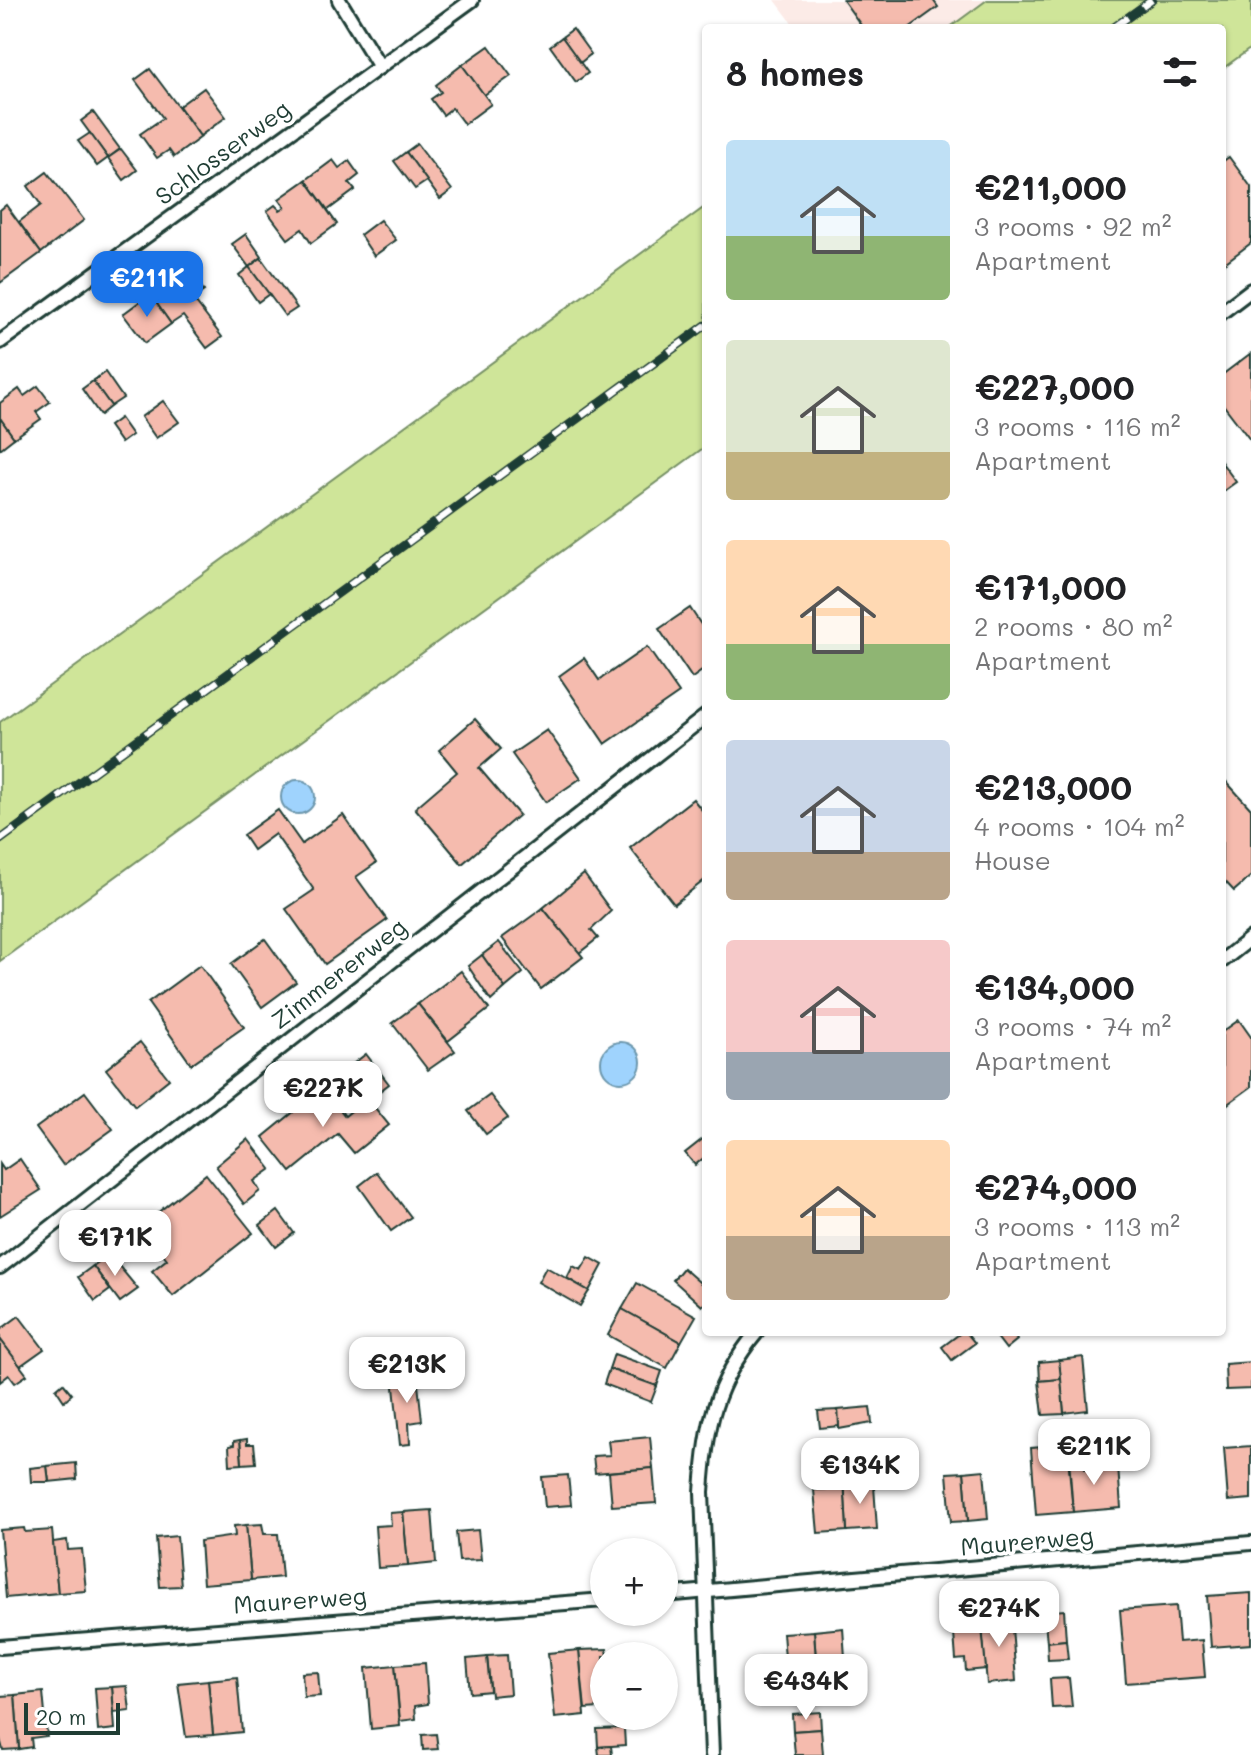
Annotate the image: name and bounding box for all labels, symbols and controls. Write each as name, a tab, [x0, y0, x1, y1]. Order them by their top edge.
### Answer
text: 8 homes	[726, 50, 864, 95]
icon: filters	[1158, 50, 1202, 94]
street label: Schlosserweg	[149, 92, 296, 211]
text: €211,000	[974, 164, 1127, 209]
icon: home	[790, 172, 886, 268]
text: 3 rooms · 92 m²	[974, 209, 1172, 243]
text: Apartment	[974, 243, 1111, 277]
pin: €211K	[91, 251, 203, 319]
text: €211K	[109, 260, 185, 294]
text: €227,000	[974, 364, 1135, 409]
icon: home	[790, 372, 886, 468]
text: 3 rooms · 116 m²	[974, 409, 1181, 443]
text: Apartment	[974, 443, 1111, 477]
text: €171,000	[974, 564, 1127, 609]
icon: home	[790, 572, 886, 668]
text: 2 rooms · 80 m²	[974, 609, 1173, 643]
text: Apartment	[974, 643, 1111, 677]
text: €213,000	[974, 764, 1132, 809]
icon: home	[790, 772, 886, 868]
text: 4 rooms · 104 m²	[974, 809, 1185, 843]
text: House	[974, 843, 1051, 877]
street label: Zimmererweg	[264, 910, 412, 1035]
text: €134,000	[974, 964, 1135, 1009]
icon: home	[790, 972, 886, 1068]
text: 3 rooms · 74 m²	[974, 1009, 1171, 1043]
text: Apartment	[974, 1043, 1111, 1077]
pin: €227K	[267, 1061, 379, 1129]
text: €227K	[282, 1070, 364, 1104]
text: €274,000	[974, 1164, 1137, 1209]
icon: home	[790, 1172, 886, 1268]
text: 3 rooms · 113 m²	[974, 1209, 1180, 1243]
pin: €171K	[59, 1210, 171, 1278]
text: €171K	[77, 1219, 153, 1253]
text: Apartment	[974, 1243, 1111, 1277]
pin: €213K	[351, 1337, 463, 1405]
text: €213K	[367, 1346, 447, 1380]
pin: €211K	[1038, 1419, 1150, 1487]
text: €211K	[1056, 1428, 1132, 1462]
pin: €134K	[804, 1438, 916, 1506]
text: €134K	[819, 1447, 901, 1481]
street label: Maurerweg	[959, 1519, 1095, 1562]
map controls	[590, 1538, 678, 1730]
button: +	[590, 1538, 678, 1626]
street label: Maurerweg	[232, 1579, 368, 1620]
pin: €274K	[943, 1581, 1055, 1649]
text: €274K	[957, 1590, 1041, 1624]
button: −	[590, 1642, 678, 1730]
pin: €434K	[750, 1654, 862, 1722]
text: €434K	[763, 1663, 849, 1697]
scale bar	[24, 1699, 120, 1735]
text: 20 m	[36, 1702, 86, 1731]

